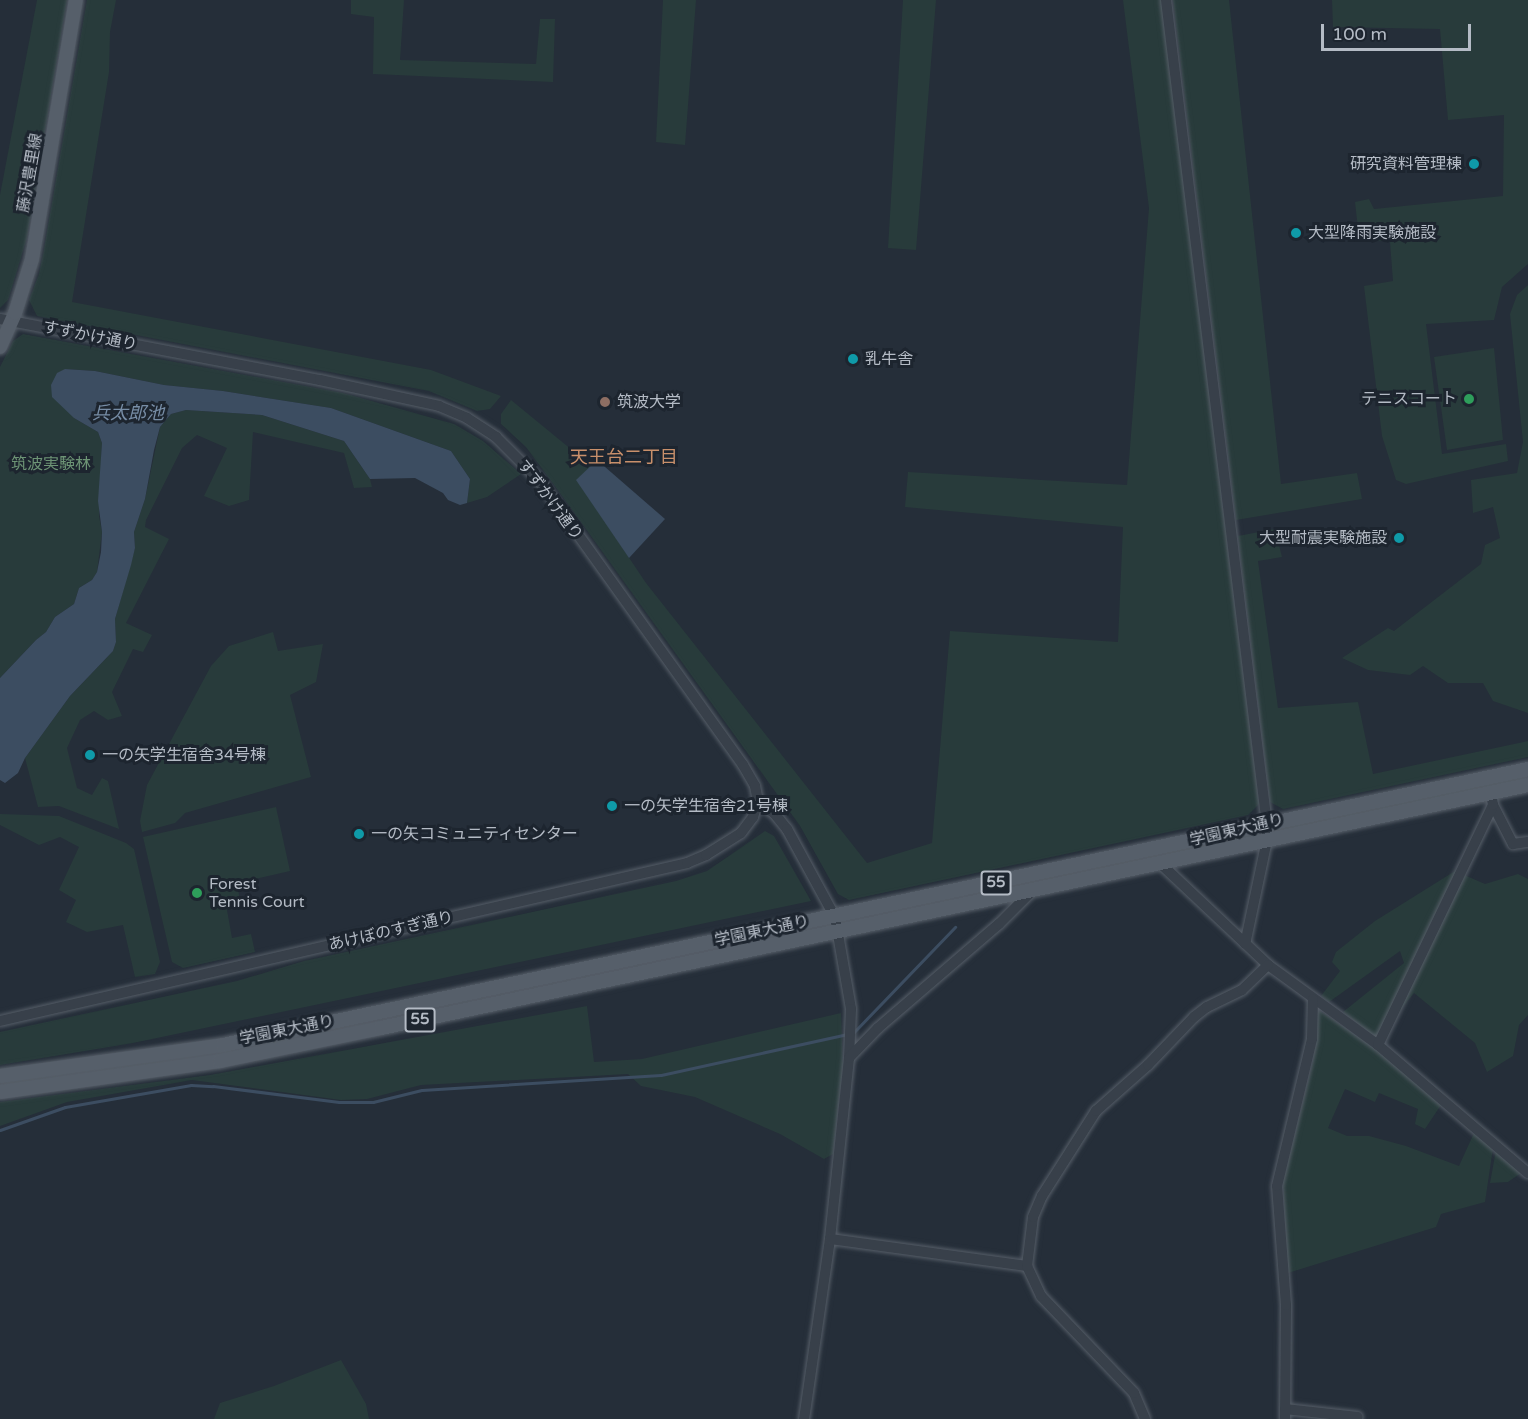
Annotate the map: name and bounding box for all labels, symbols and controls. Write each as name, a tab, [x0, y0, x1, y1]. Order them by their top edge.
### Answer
scale bar	[1324, 12, 1474, 50]
text: 100 m	[1332, 23, 1387, 45]
street label: 藤沢豊里線	[14, 132, 46, 214]
place label: 研究資料管理棟	[1350, 154, 1462, 174]
marker: 研究資料管理棟	[1467, 157, 1481, 171]
place label: 大型降雨実験施設	[1308, 223, 1436, 243]
marker: 大型降雨実験施設	[1289, 226, 1303, 240]
street label: すずかけ通り	[41, 317, 139, 355]
place label: 乳牛舎	[865, 349, 913, 369]
marker: 乳牛舎	[846, 352, 860, 366]
place label: テニスコート	[1361, 389, 1457, 409]
place label: 筑波大学	[617, 392, 681, 412]
marker: テニスコート	[1462, 392, 1476, 406]
marker: 筑波大学	[598, 395, 612, 409]
water label: 兵太郎池	[92, 402, 164, 424]
district label: 天王台二丁目	[570, 446, 678, 468]
park label: 筑波実験林	[11, 454, 91, 474]
street label: すずかけ通り	[513, 456, 587, 544]
place label: 大型耐震実験施設	[1259, 528, 1387, 548]
marker: 大型耐震実験施設	[1392, 531, 1406, 545]
place label: 一の矢学生宿舎34号棟	[102, 745, 266, 765]
marker: 一の矢学生宿舎34号棟	[83, 748, 97, 762]
place label: 一の矢学生宿舎21号棟	[624, 796, 788, 816]
marker: 一の矢学生宿舎21号棟	[605, 799, 619, 813]
street label: 学園東大通り	[1188, 810, 1286, 850]
place label: 一の矢コミュニティセンター	[371, 824, 579, 844]
marker: 一の矢コミュニティセンター	[352, 827, 366, 841]
road number: 55	[980, 871, 1012, 895]
place label: Forest Tennis Court	[209, 874, 305, 912]
marker: Forest Tennis Court	[190, 886, 204, 900]
street label: あけぼのすぎ通り	[326, 907, 456, 955]
street label: 学園東大通り	[713, 912, 811, 950]
road number: 55	[404, 1008, 436, 1032]
street label: 学園東大通り	[238, 1011, 336, 1049]

